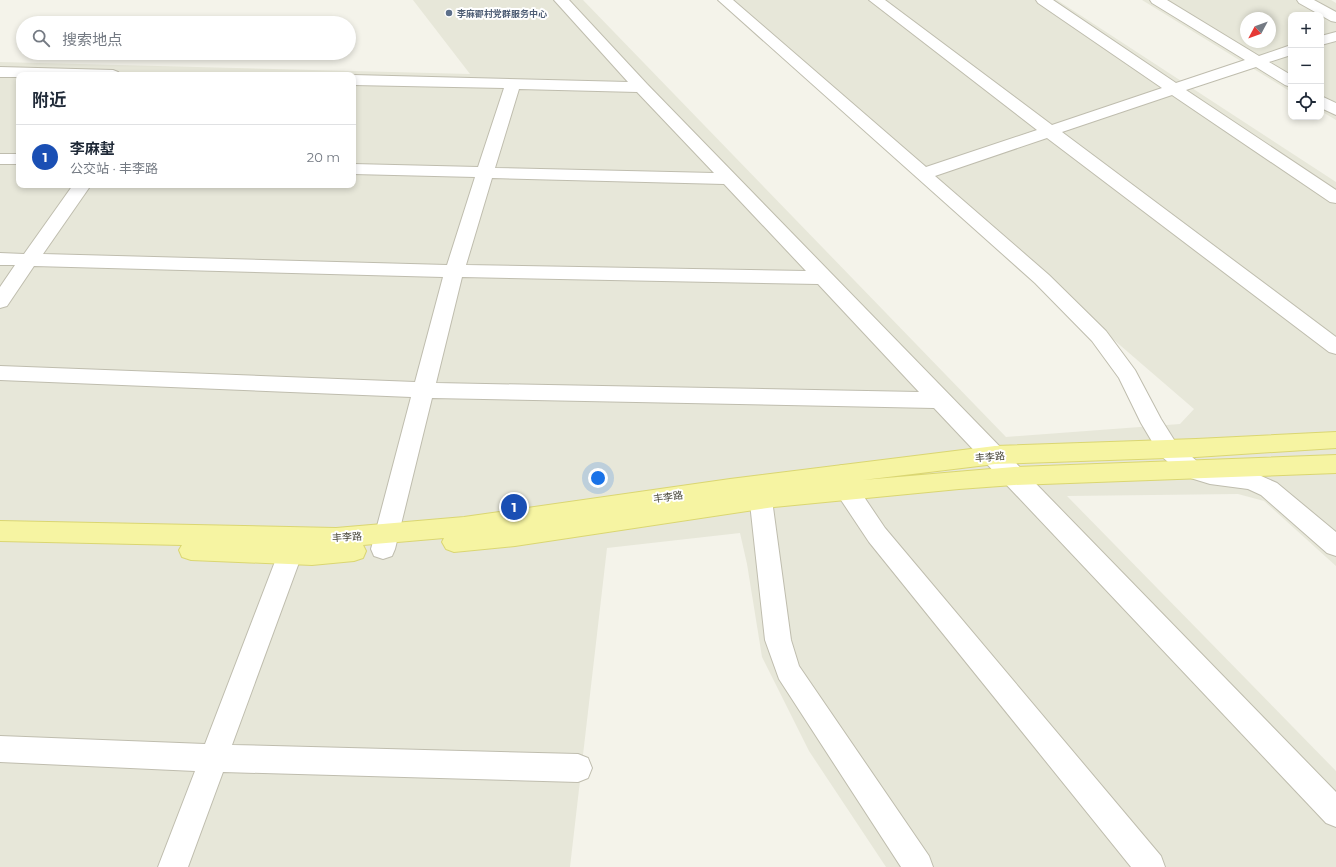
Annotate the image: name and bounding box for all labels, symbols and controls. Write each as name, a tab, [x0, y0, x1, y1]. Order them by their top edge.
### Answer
marker: 李麻𨟠村党群服务中心	[444, 8, 454, 18]
place label: 李麻𨟠村党群服务中心	[457, 8, 547, 19]
north arrow	[1240, 12, 1276, 48]
map controls	[1288, 12, 1324, 120]
button: +	[1288, 12, 1324, 48]
search box	[16, 16, 356, 60]
icon: search	[30, 27, 52, 49]
text: 搜索地点	[62, 30, 122, 49]
button: −	[1288, 48, 1324, 84]
button: locate	[1288, 84, 1324, 120]
text: 附近	[32, 90, 66, 110]
text: 李麻堼	[70, 139, 115, 158]
text: 1	[42, 149, 48, 165]
text: 20 m	[307, 149, 340, 165]
text: 公交站 · 丰李路	[70, 160, 158, 176]
street label: 丰李路	[974, 449, 1006, 465]
your location	[588, 468, 608, 488]
street label: 丰李路	[652, 488, 684, 506]
pin: 1	[501, 492, 527, 522]
street label: 丰李路	[332, 529, 362, 545]

